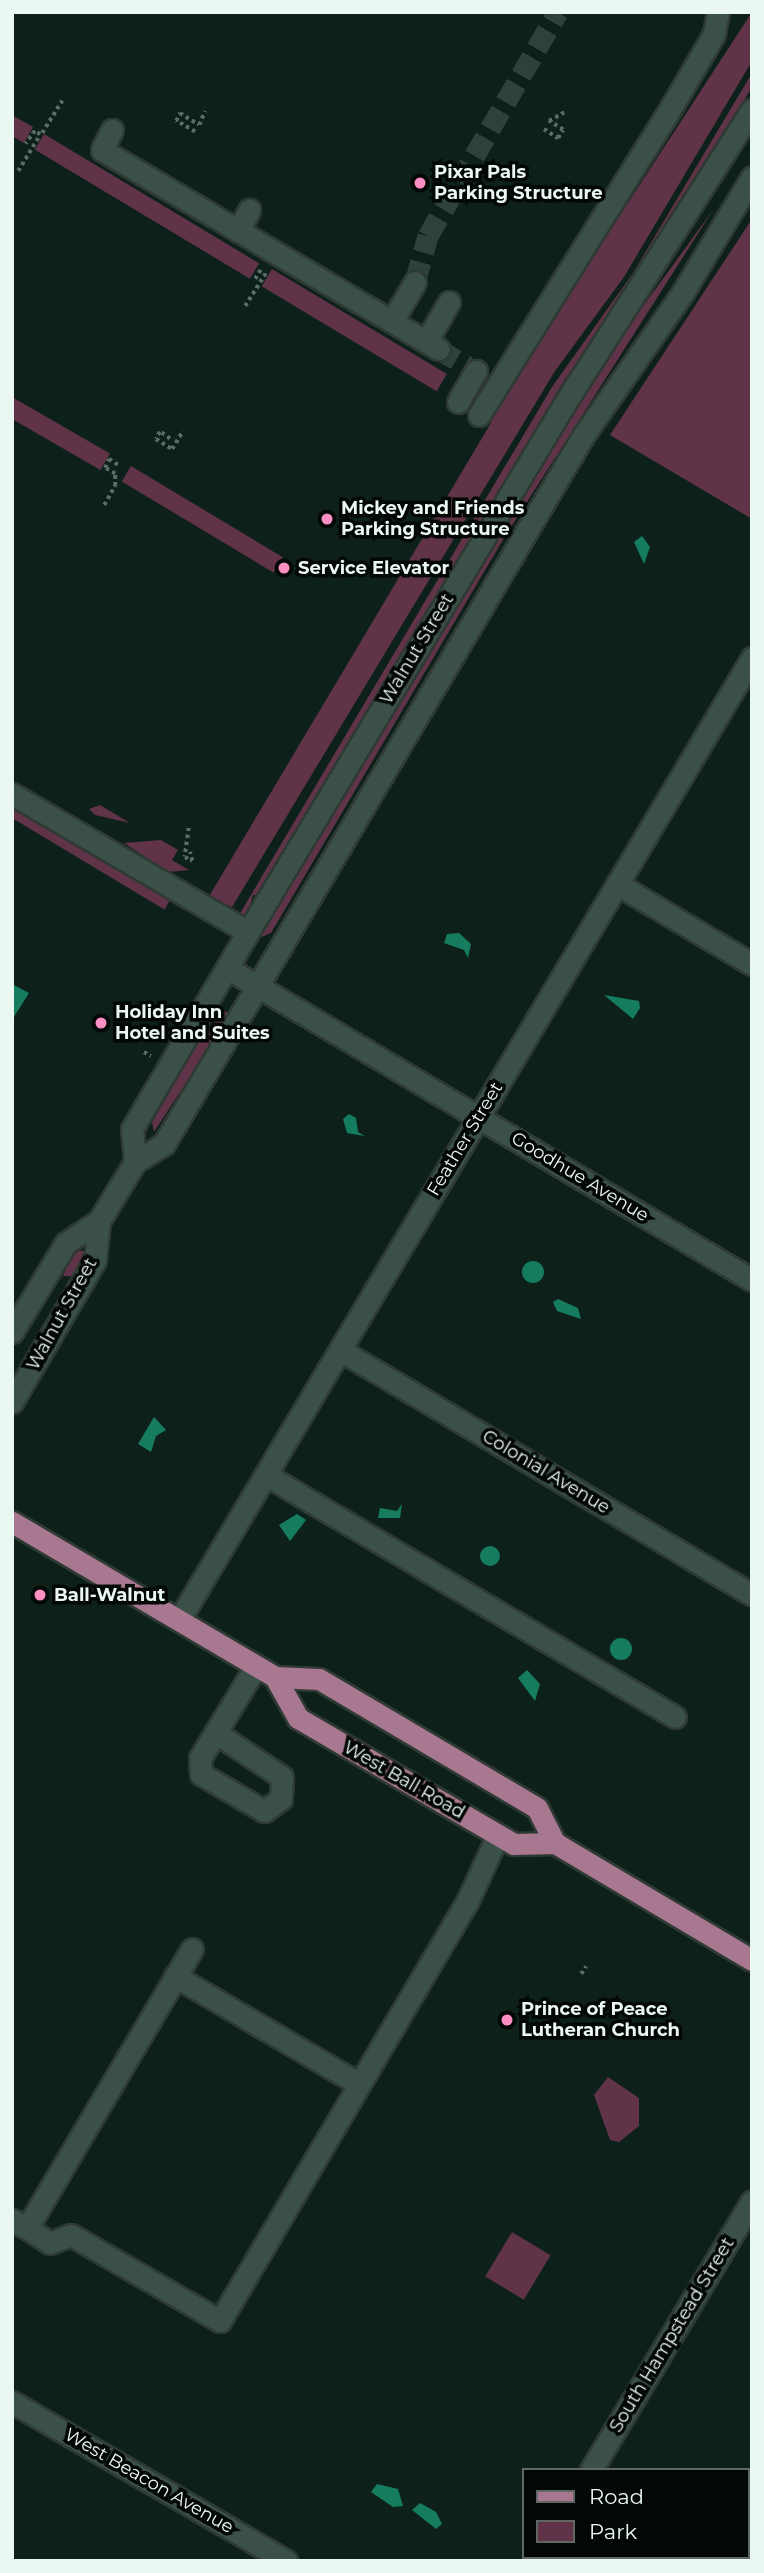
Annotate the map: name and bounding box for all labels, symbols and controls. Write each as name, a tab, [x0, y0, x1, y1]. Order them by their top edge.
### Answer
place label: Pixar Pals Parking Structure	[434, 162, 602, 204]
marker: Pixar Pals Parking Structure	[412, 175, 428, 191]
place label: Mickey and Friends Parking Structure	[341, 498, 524, 540]
marker: Mickey and Friends Parking Structure	[319, 511, 335, 527]
place label: Service Elevator	[298, 557, 449, 579]
marker: Service Elevator	[276, 560, 292, 576]
street label: Walnut Street	[376, 590, 458, 708]
place label: Holiday Inn Hotel and Suites	[115, 1002, 270, 1044]
marker: Holiday Inn Hotel and Suites	[93, 1015, 109, 1031]
street label: Feather Street	[423, 1078, 507, 1200]
street label: Goodhue Avenue	[507, 1127, 653, 1227]
street label: Walnut Street	[22, 1254, 102, 1374]
street label: Colonial Avenue	[478, 1425, 614, 1519]
place label: Ball-Walnut	[54, 1584, 165, 1606]
marker: Ball-Walnut	[32, 1587, 48, 1603]
street label: West Ball Road	[340, 1737, 468, 1823]
place label: Prince of Peace Lutheran Church	[521, 1999, 680, 2042]
marker: Prince of Peace Lutheran Church	[499, 2012, 515, 2028]
street label: South Hampstead Street	[605, 2234, 739, 2436]
street label: West Beacon Avenue	[61, 2424, 237, 2538]
legend	[522, 2468, 750, 2559]
text: Road	[589, 2484, 644, 2509]
text: Park	[589, 2519, 637, 2544]

